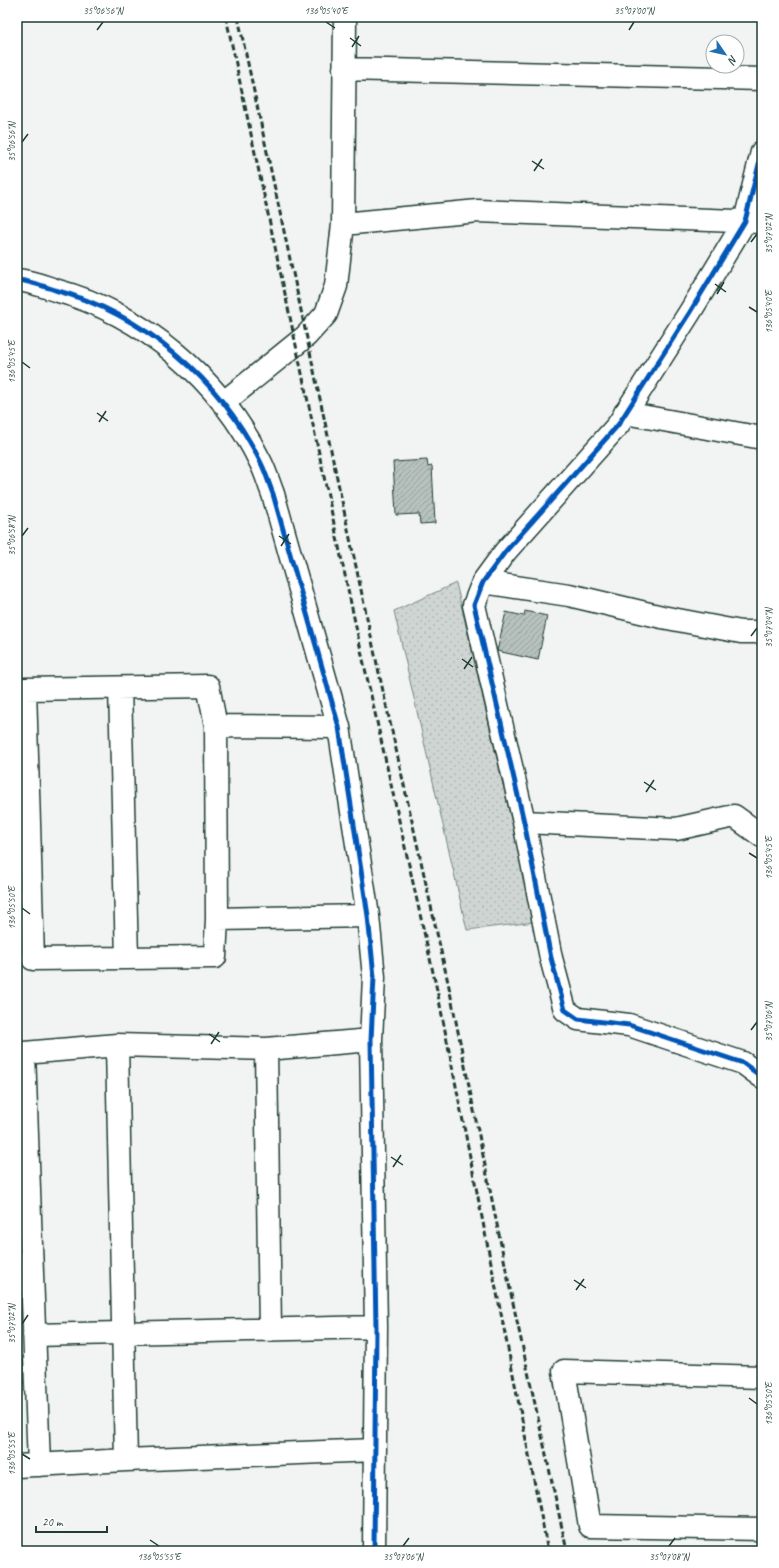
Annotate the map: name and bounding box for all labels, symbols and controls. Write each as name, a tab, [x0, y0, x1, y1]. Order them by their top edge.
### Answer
text: 35°06'56"N	[83, 4, 125, 17]
text: 136°05'40"E	[304, 4, 349, 17]
text: 35°07'00"N	[614, 4, 656, 17]
north arrow	[705, 34, 745, 74]
text: N	[724, 53, 741, 68]
text: 35°06'56"N	[5, 120, 18, 162]
text: 35°07'02"N	[762, 212, 775, 254]
text: 136°05'40"E	[762, 289, 775, 334]
text: 136°05'45"E	[5, 339, 18, 384]
text: 35°06'58"N	[5, 514, 18, 556]
text: 35°07'04"N	[762, 606, 775, 648]
text: 136°05'45"E	[762, 835, 775, 880]
text: 136°05'50"E	[5, 885, 18, 930]
text: 35°07'06"N	[762, 1000, 775, 1042]
text: 35°07'02"N	[5, 1302, 18, 1344]
text: 136°05'50"E	[762, 1381, 775, 1426]
text: 136°05'55"E	[5, 1431, 18, 1476]
scale bar	[36, 1508, 107, 1534]
text: 20 m	[42, 1514, 64, 1530]
text: 136°05'55"E	[137, 1550, 182, 1563]
text: 35°07'06"N	[383, 1550, 425, 1563]
text: 35°07'08"N	[649, 1550, 691, 1563]

